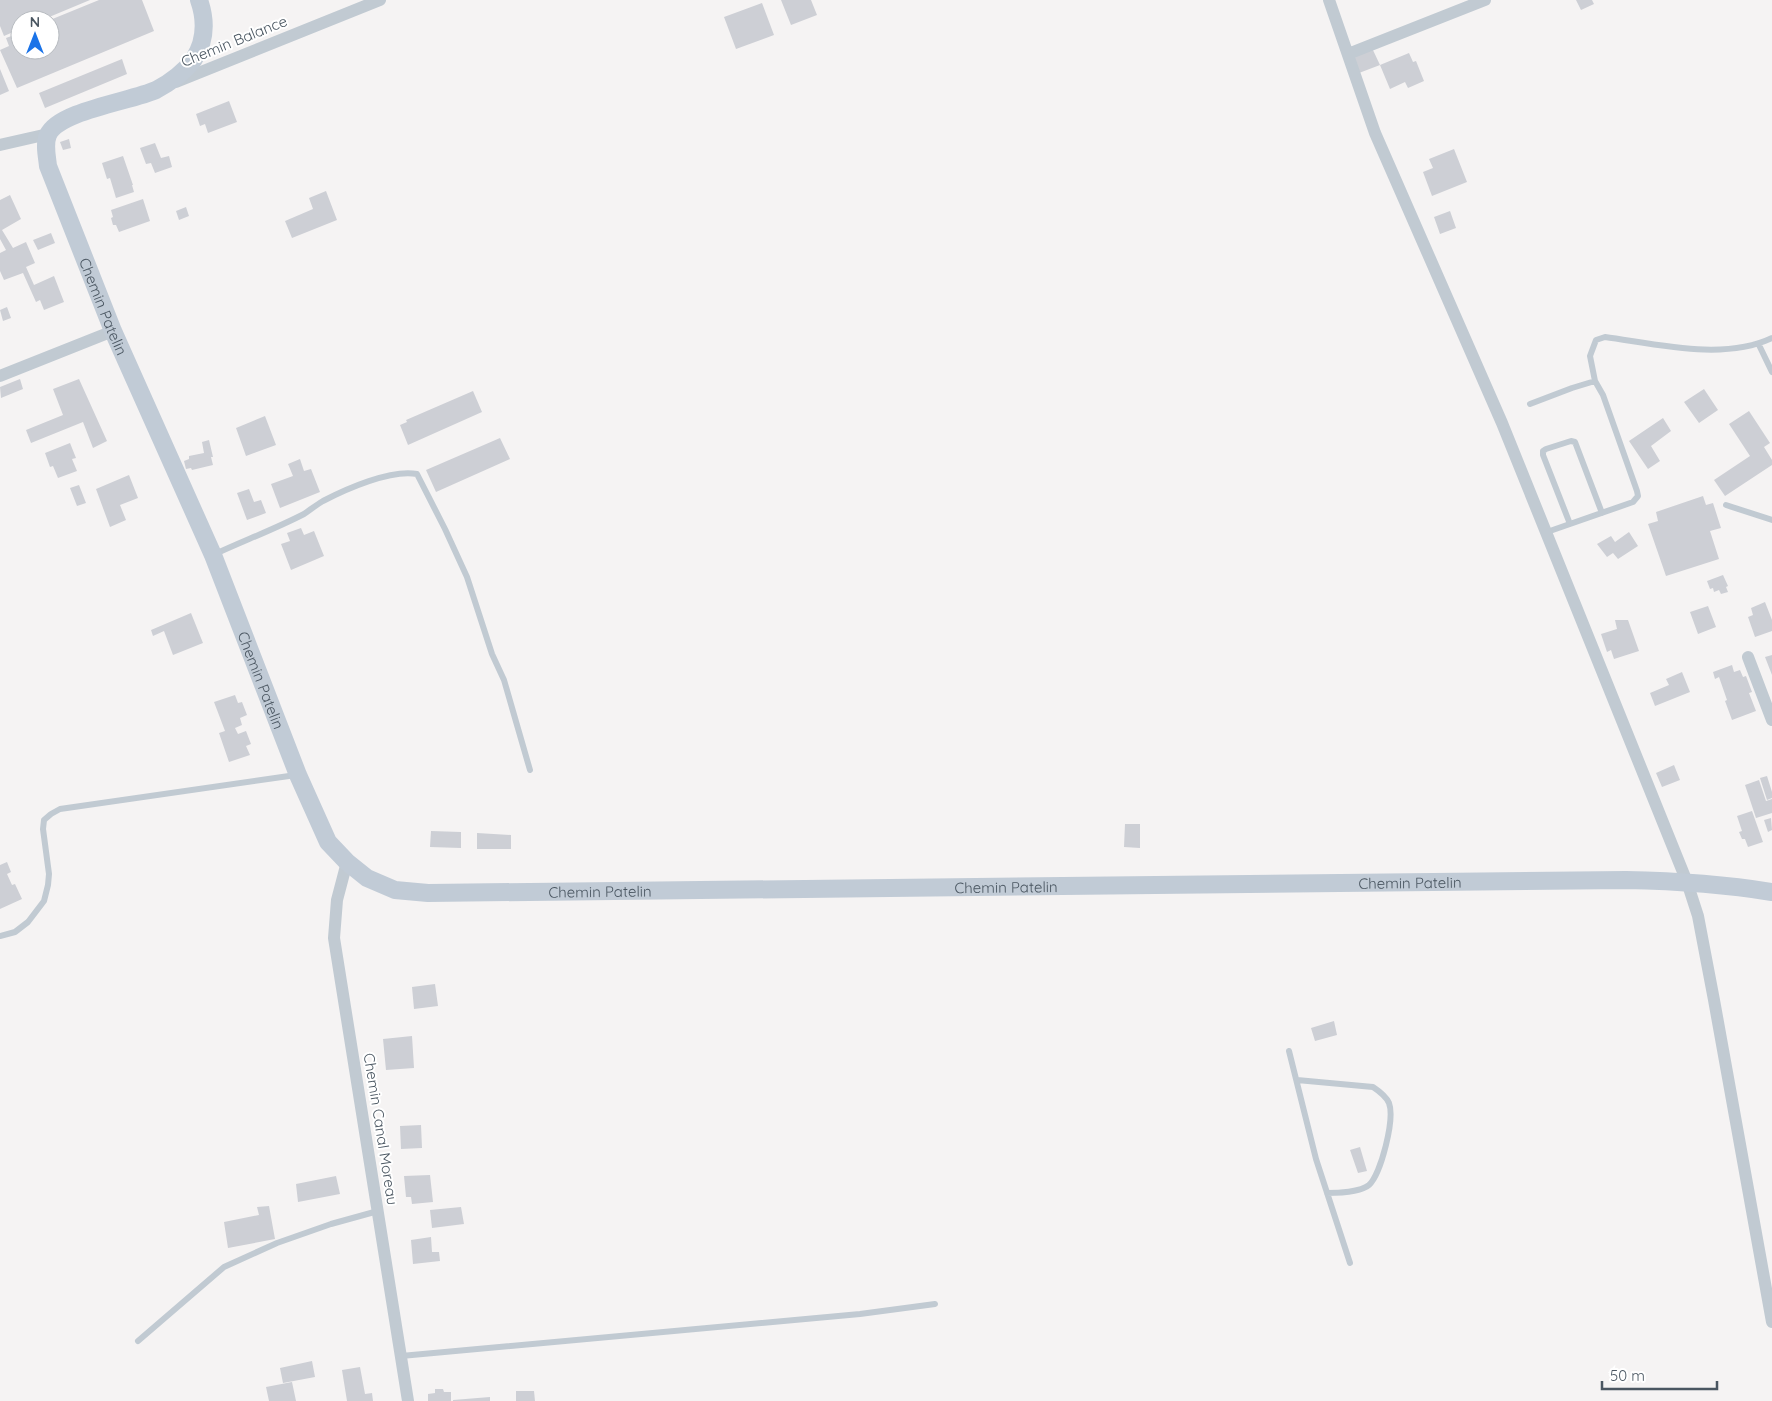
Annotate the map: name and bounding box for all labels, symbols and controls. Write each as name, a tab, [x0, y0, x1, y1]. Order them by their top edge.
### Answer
north arrow	[10, 10, 60, 60]
street label: Chemin Balance	[178, 11, 290, 71]
text: N	[30, 13, 40, 31]
street label: Chemin Patelin	[75, 255, 132, 358]
street label: Chemin Patelin	[234, 628, 289, 732]
street label: Chemin Patelin	[1358, 872, 1462, 892]
street label: Chemin Patelin	[954, 877, 1058, 897]
street label: Chemin Patelin	[548, 881, 652, 901]
street label: Chemin Canal Moreau	[360, 1052, 402, 1206]
scale bar	[1602, 1358, 1717, 1390]
text: 50 m	[1610, 1366, 1645, 1385]

